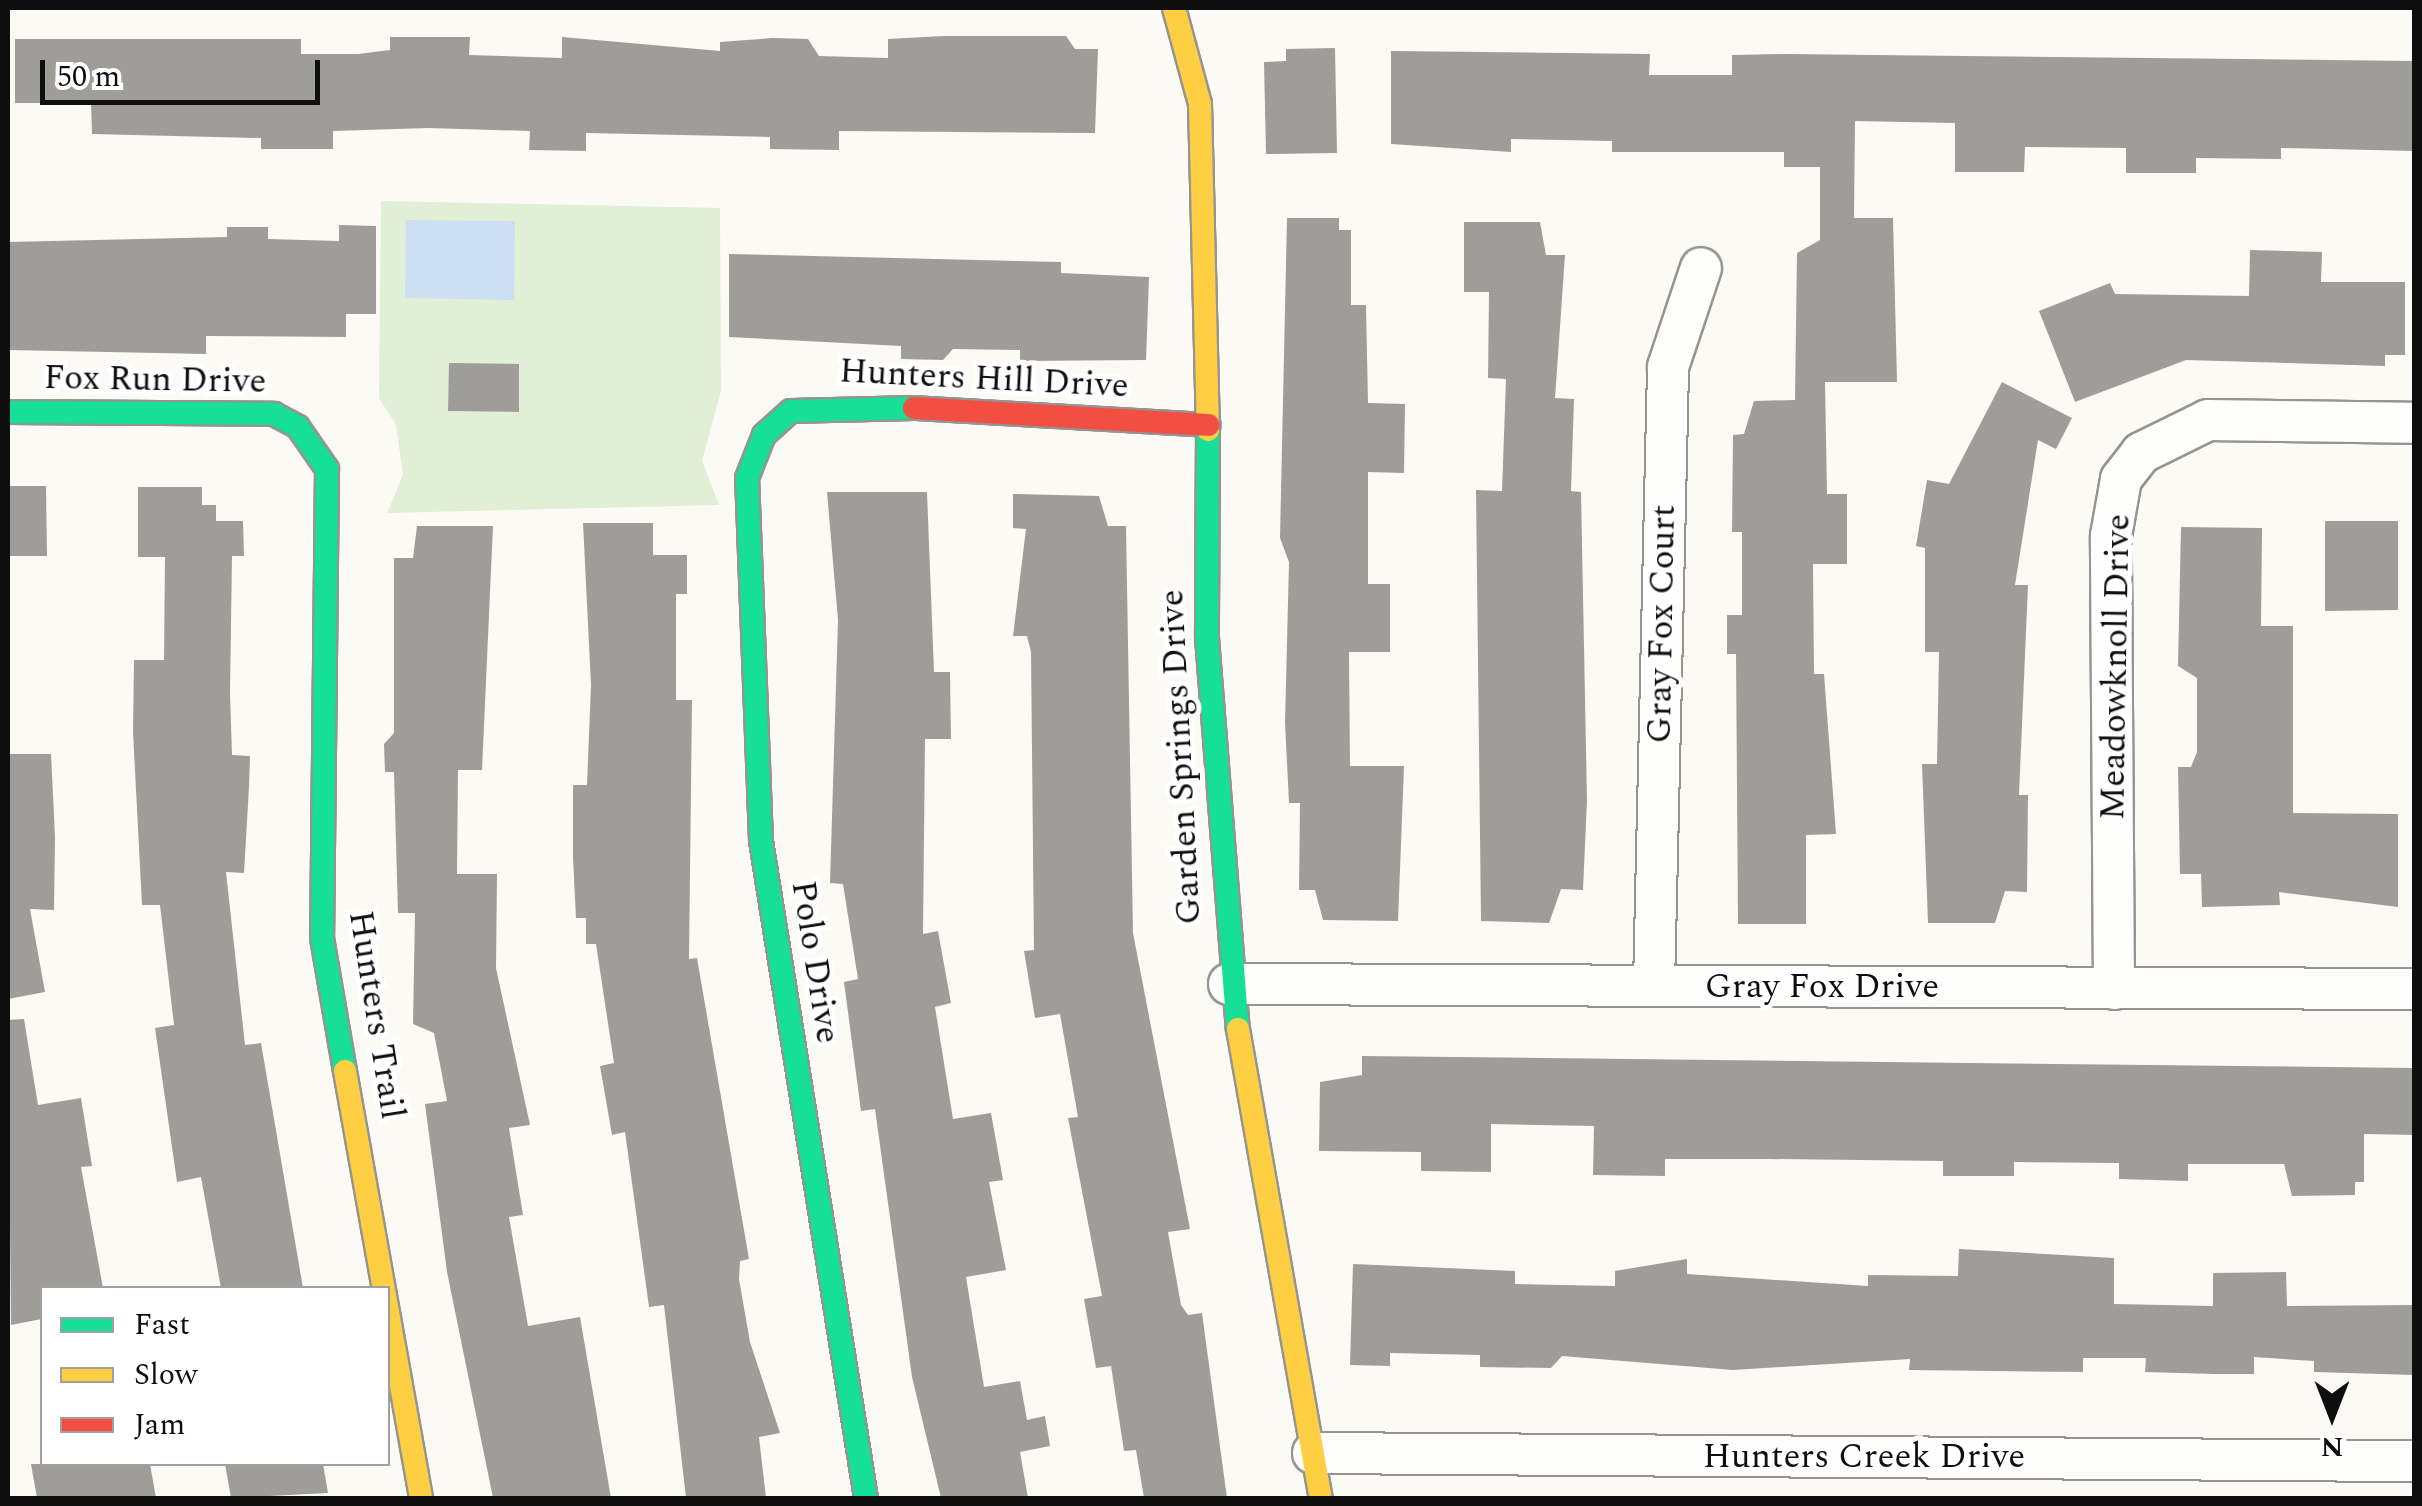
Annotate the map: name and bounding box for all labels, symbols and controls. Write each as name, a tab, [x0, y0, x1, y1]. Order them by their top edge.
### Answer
scale bar	[45, 40, 325, 102]
text: 50 m	[57, 54, 120, 100]
street label: Hunters Hill Drive	[838, 350, 1130, 408]
street label: Fox Run Drive	[43, 357, 267, 403]
street label: Gray Fox Court	[1639, 504, 1685, 744]
street label: Meadowknoll Drive	[2092, 513, 2140, 821]
street label: Garden Springs Drive	[1151, 588, 1211, 926]
street label: Polo Drive	[781, 878, 849, 1046]
street label: Hunters Trail	[339, 908, 413, 1122]
street label: Gray Fox Drive	[1705, 966, 1939, 1008]
legend	[40, 1286, 390, 1466]
text: Fast	[134, 1302, 190, 1348]
text: Slow	[134, 1352, 198, 1398]
north arrow	[2282, 1366, 2382, 1466]
text: Jam	[134, 1402, 185, 1448]
text: N	[2321, 1425, 2343, 1468]
street label: Hunters Creek Drive	[1703, 1436, 2025, 1478]

